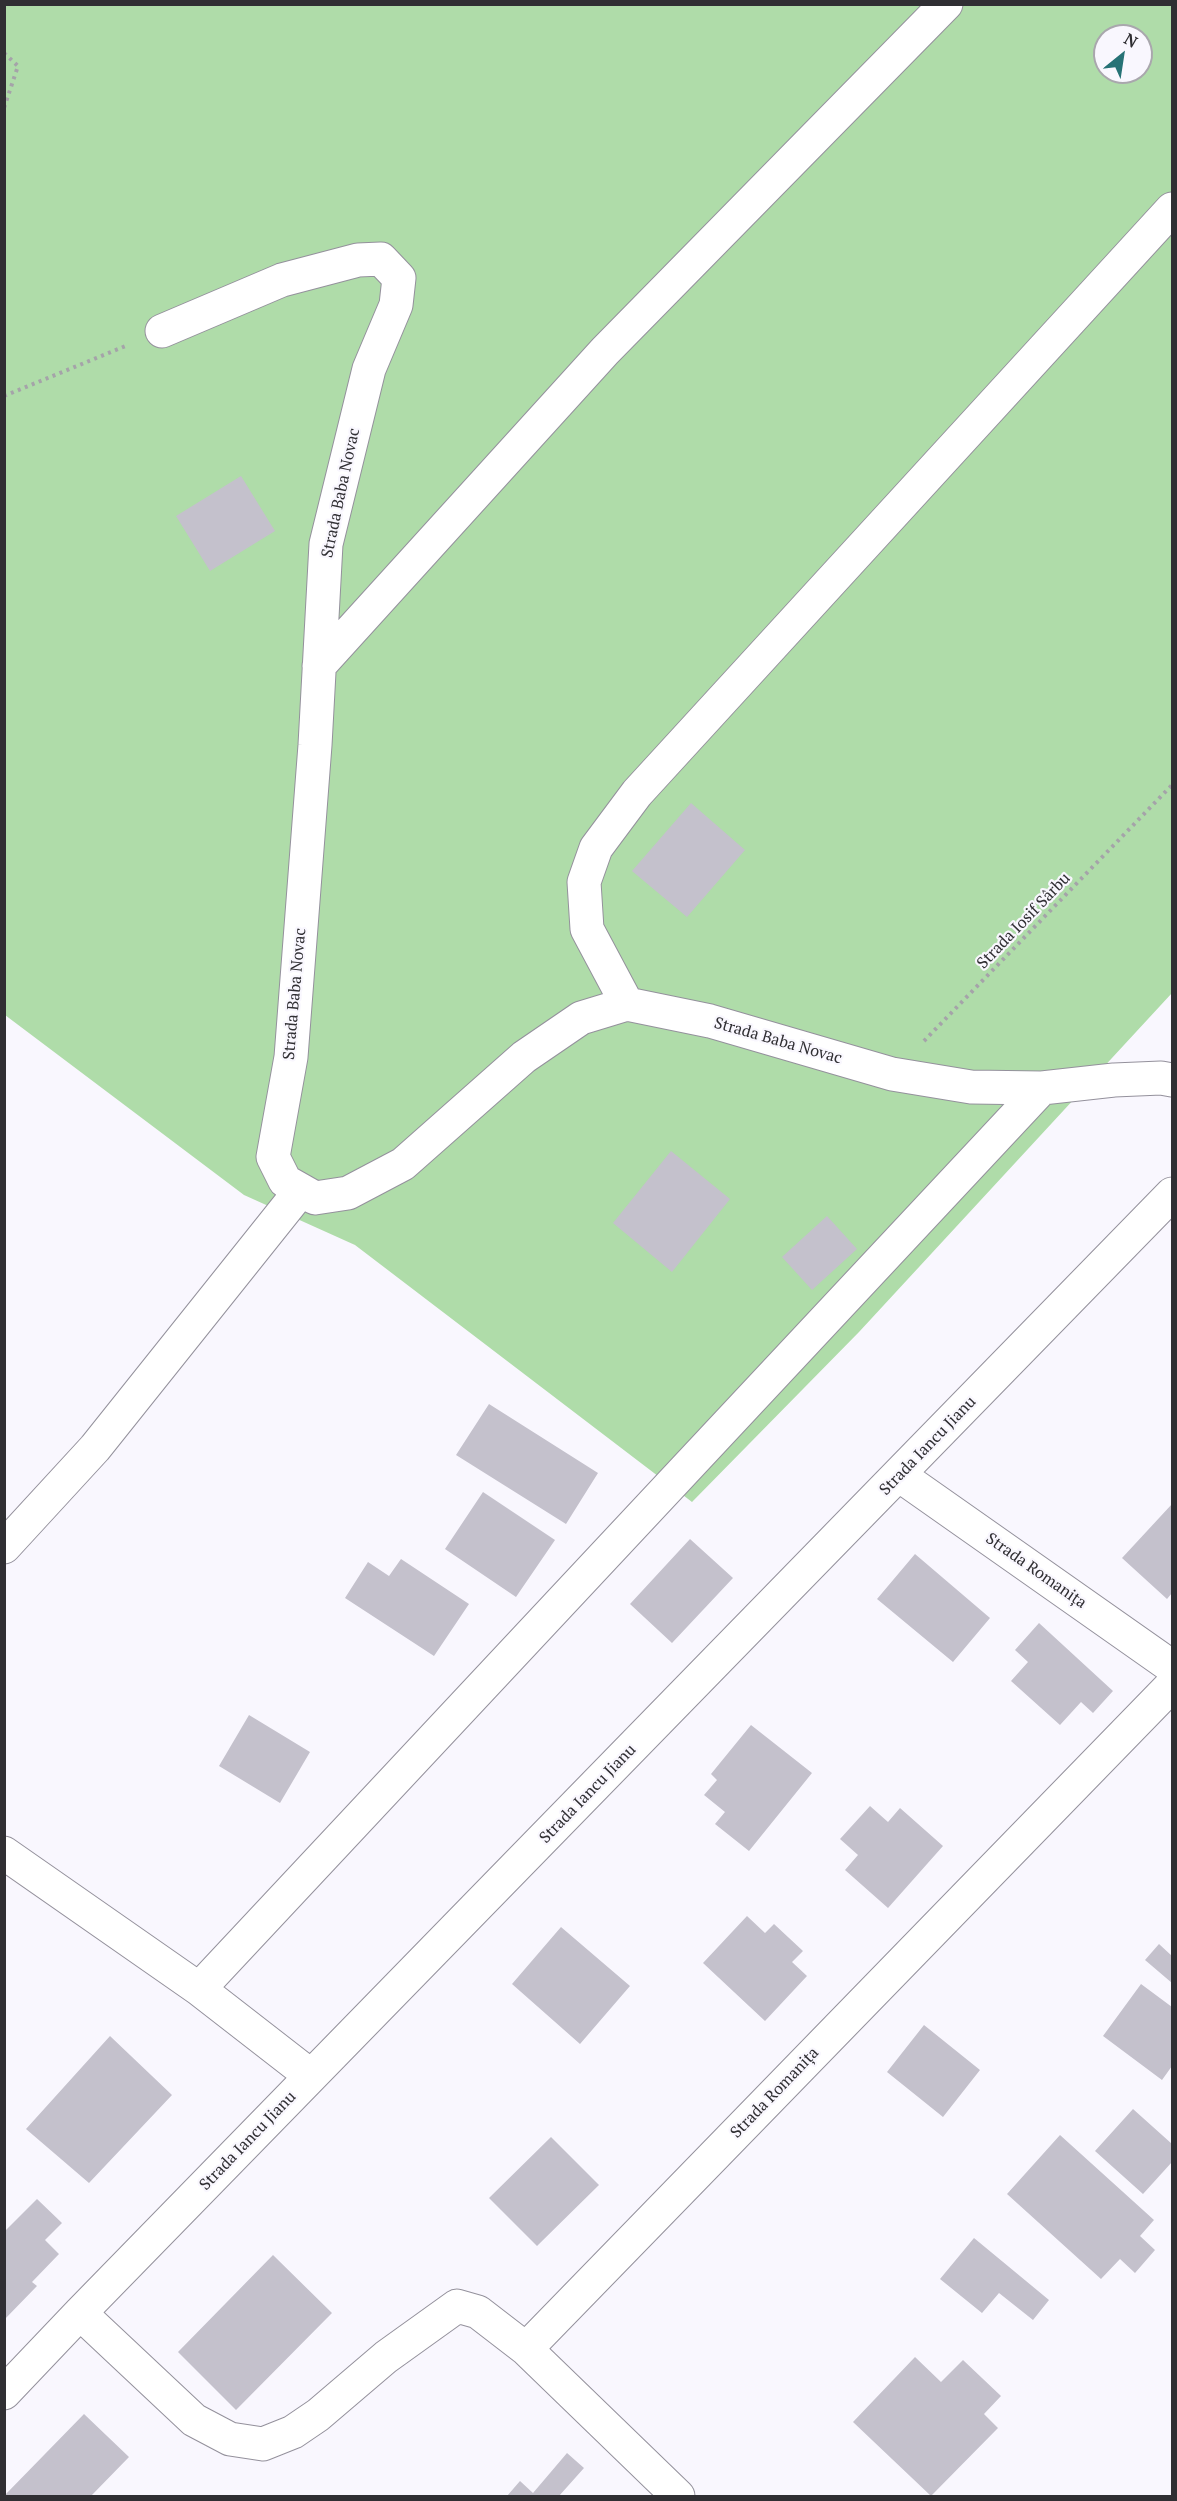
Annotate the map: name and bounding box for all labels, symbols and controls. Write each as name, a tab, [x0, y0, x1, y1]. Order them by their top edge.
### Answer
north arrow	[1093, 24, 1153, 84]
text: N	[1120, 28, 1142, 53]
street label: Strada Baba Novac	[318, 426, 364, 560]
street label: Strada Iosif Sârbu	[973, 869, 1075, 973]
street label: Strada Baba Novac	[280, 927, 310, 1061]
street label: Strada Baba Novac	[712, 1014, 844, 1068]
street label: Strada Iancu Jianu	[876, 1392, 980, 1500]
street label: Strada Romanița	[982, 1529, 1090, 1613]
street label: Strada Iancu Jianu	[536, 1740, 640, 1848]
street label: Strada Romanița	[727, 2044, 823, 2142]
street label: Strada Iancu Jianu	[196, 2087, 300, 2195]

